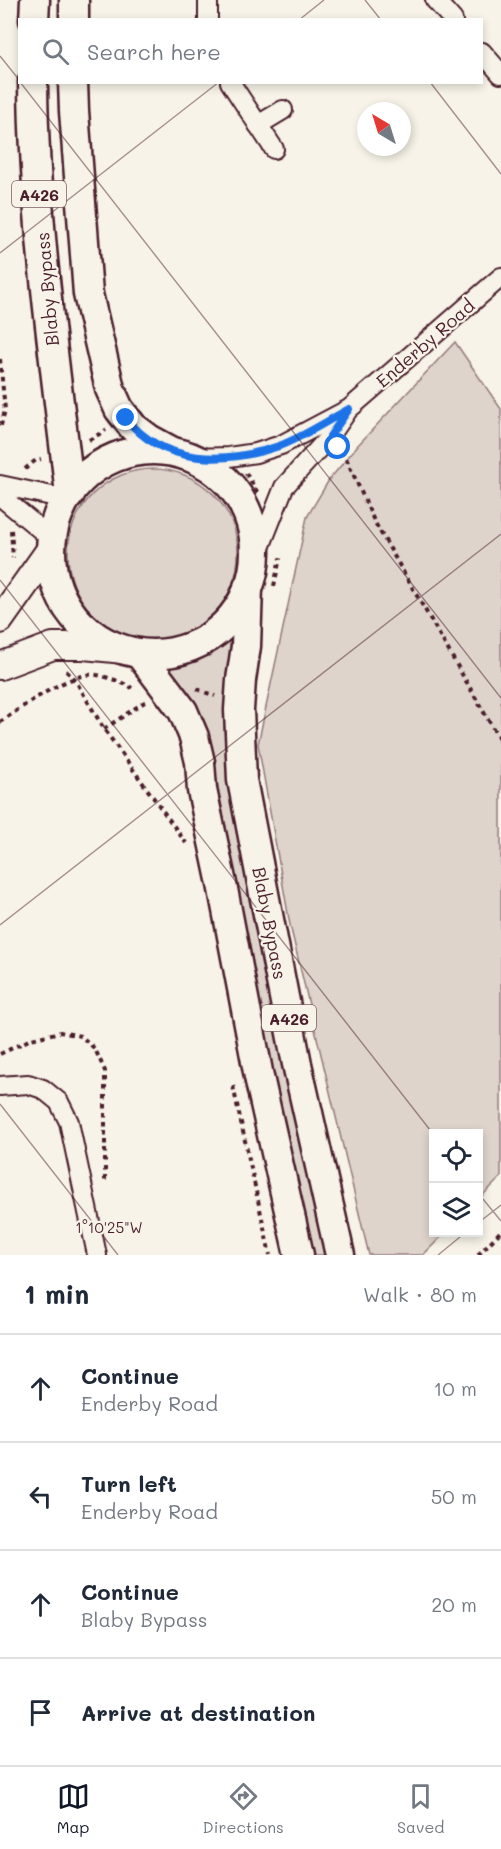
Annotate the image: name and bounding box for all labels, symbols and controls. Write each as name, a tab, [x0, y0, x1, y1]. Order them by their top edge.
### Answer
search box	[18, 18, 483, 84]
icon: search	[39, 35, 72, 68]
text: Search here	[87, 37, 221, 66]
north arrow	[357, 102, 411, 156]
road number: A426	[12, 181, 66, 207]
street label: Blaby Bypass	[30, 231, 64, 347]
street label: Enderby Road	[371, 293, 479, 393]
route end	[112, 404, 138, 430]
route start	[324, 433, 350, 459]
street label: Blaby Bypass	[247, 865, 293, 981]
road number: A426	[262, 1005, 316, 1031]
map controls	[429, 1129, 483, 1237]
button: locate	[429, 1129, 483, 1183]
button: layers	[429, 1183, 483, 1237]
text: 1°10'25"W	[75, 1217, 143, 1237]
text: 1 min	[24, 1277, 89, 1311]
text: Walk · 80 m	[363, 1281, 477, 1307]
text: Continue	[81, 1361, 179, 1390]
icon: ahead	[24, 1372, 57, 1405]
text: 10 m	[433, 1375, 477, 1401]
text: Enderby Road	[81, 1390, 218, 1416]
text: Turn left	[81, 1469, 177, 1498]
icon: left	[24, 1480, 57, 1513]
text: 50 m	[431, 1483, 477, 1509]
text: Enderby Road	[81, 1498, 218, 1524]
text: Continue	[81, 1577, 179, 1606]
icon: ahead	[24, 1588, 57, 1621]
text: 20 m	[431, 1591, 477, 1617]
text: Blaby Bypass	[81, 1606, 208, 1632]
icon: arrive	[24, 1696, 57, 1729]
text: Arrive at destination	[81, 1698, 316, 1727]
tab: Map	[57, 1780, 90, 1837]
tab: Directions	[203, 1780, 284, 1837]
tab: Saved	[397, 1780, 444, 1837]

